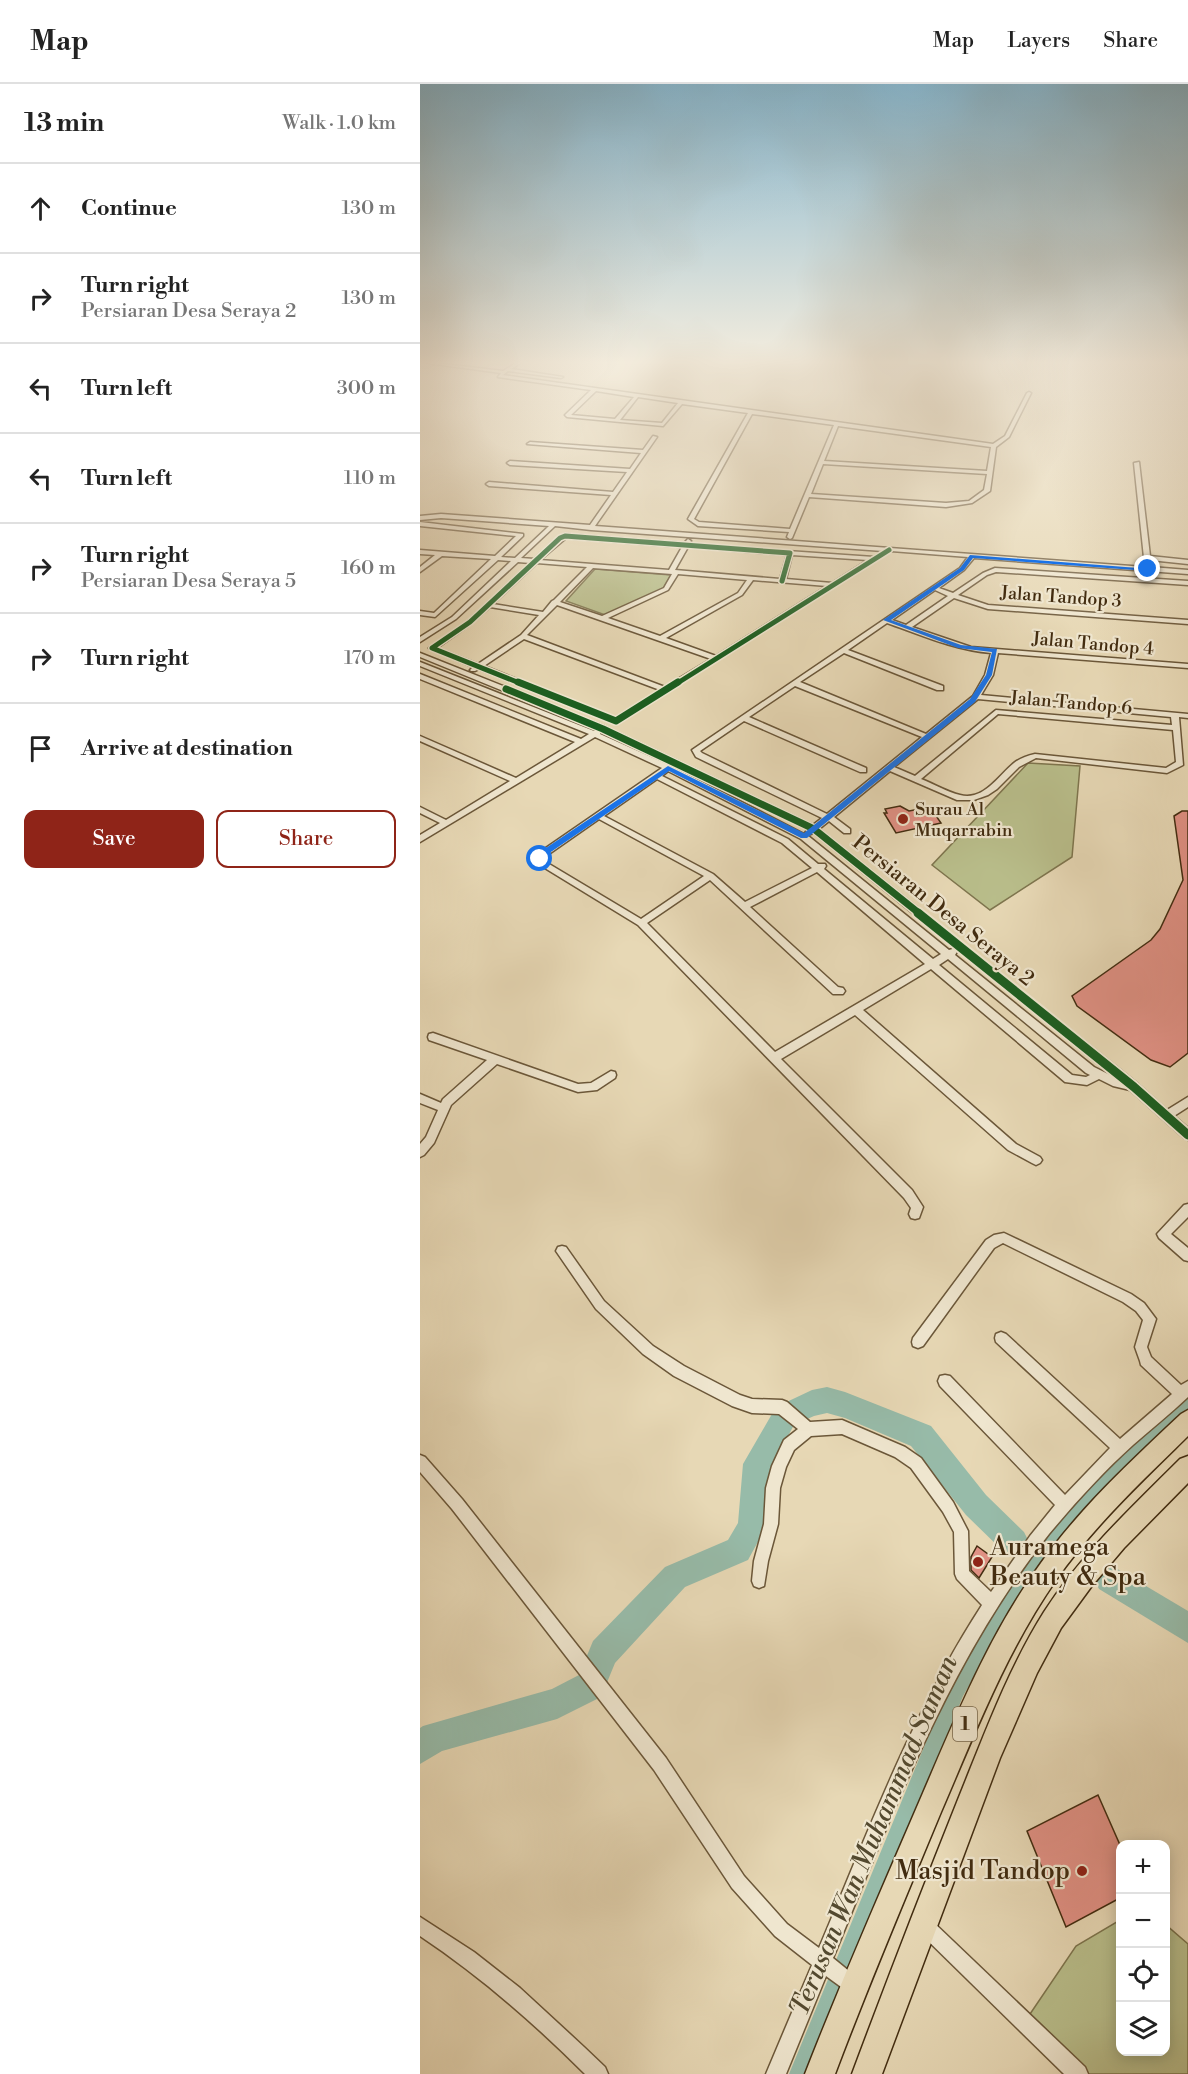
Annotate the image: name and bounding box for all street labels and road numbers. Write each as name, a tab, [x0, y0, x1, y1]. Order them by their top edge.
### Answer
street label: Jalan Tandop 3	[999, 581, 1122, 613]
street label: Jalan Tandop 4	[1030, 627, 1155, 661]
street label: Jalan Tandop 6	[1008, 686, 1133, 720]
street label: Persiaran Desa Seraya 2	[847, 830, 1039, 992]
road number: 1	[953, 1707, 977, 1741]

